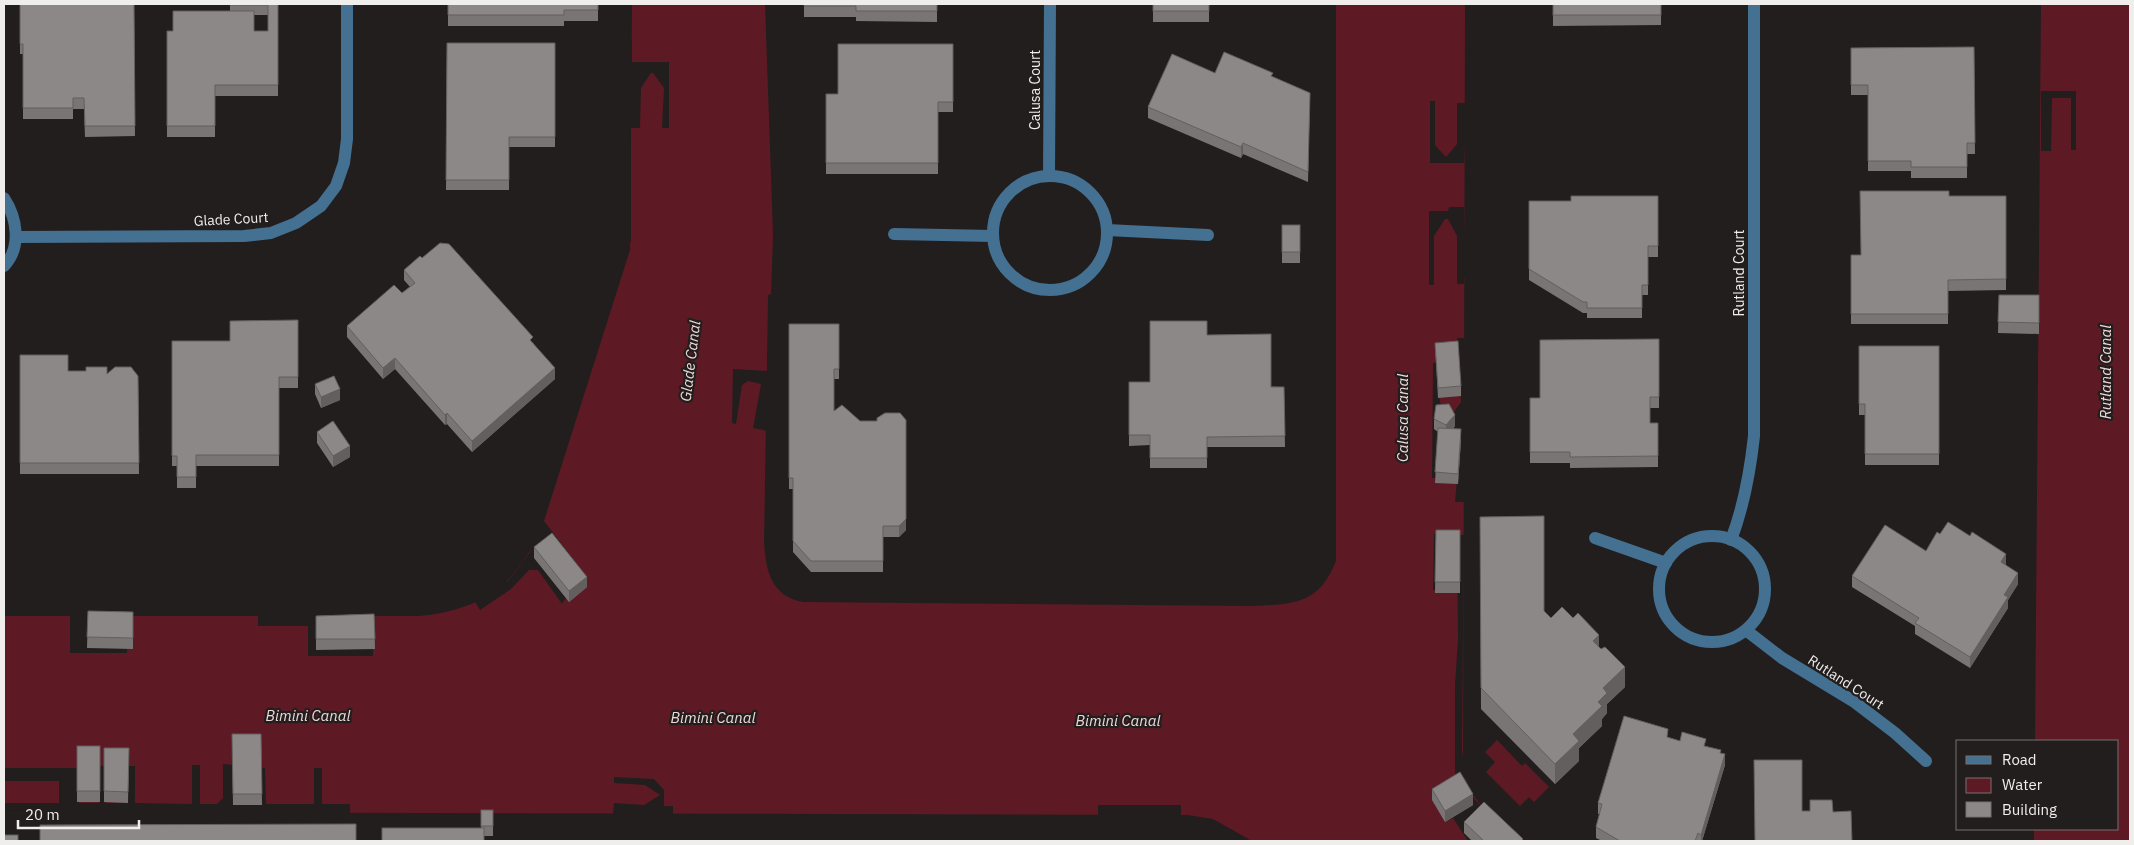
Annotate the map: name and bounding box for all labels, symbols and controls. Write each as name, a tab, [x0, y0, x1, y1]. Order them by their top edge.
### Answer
street label: Calusa Court	[1026, 50, 1044, 130]
street label: Glade Court	[193, 208, 269, 230]
street label: Rutland Court	[1730, 229, 1748, 317]
water label: Glade Canal	[676, 319, 704, 403]
water label: Rutland Canal	[2096, 325, 2115, 419]
water label: Calusa Canal	[1393, 374, 1412, 462]
street label: Rutland Court	[1805, 651, 1887, 713]
water label: Bimini Canal	[266, 706, 350, 725]
water label: Bimini Canal	[671, 708, 755, 727]
water label: Bimini Canal	[1076, 711, 1160, 730]
legend	[1956, 740, 2119, 830]
text: Road	[2002, 750, 2037, 769]
text: Water	[2002, 775, 2043, 794]
scale bar	[18, 798, 139, 830]
text: Building	[2002, 800, 2057, 819]
text: 20 m	[25, 805, 60, 824]

